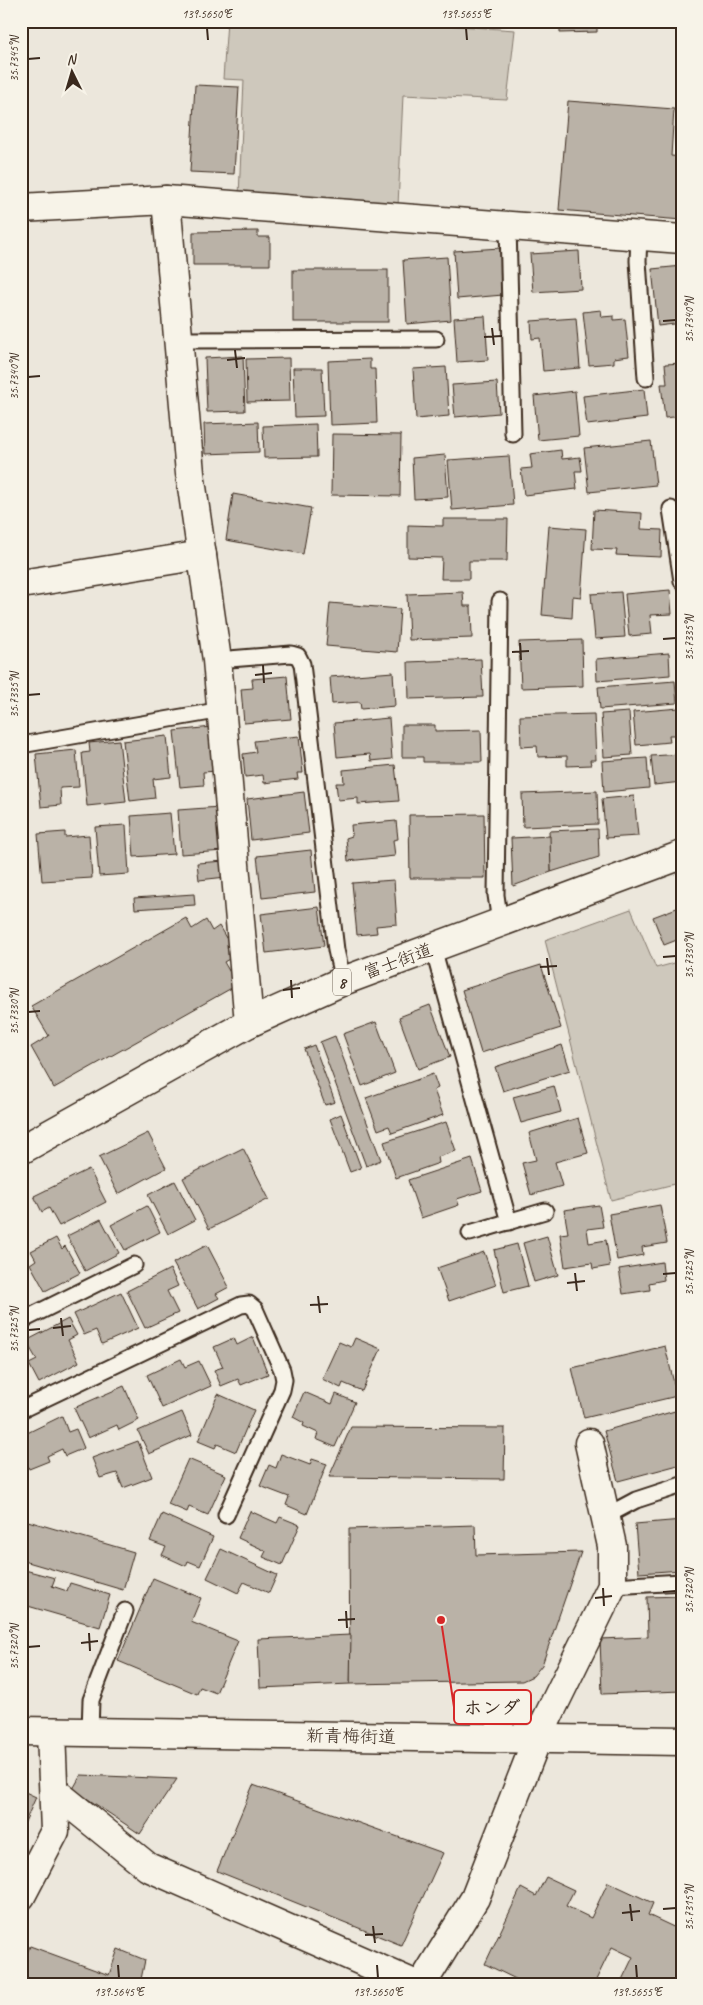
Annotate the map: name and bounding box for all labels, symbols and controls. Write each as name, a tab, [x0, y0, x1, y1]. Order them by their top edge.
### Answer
text: 139.5650°E	[182, 6, 234, 22]
text: 139.5655°E	[441, 6, 493, 22]
text: 35.7345°N	[6, 35, 22, 82]
north arrow	[48, 48, 98, 98]
text: N	[66, 50, 78, 68]
text: 35.7340°N	[681, 296, 697, 343]
text: 35.7340°N	[6, 353, 22, 400]
text: 35.7335°N	[681, 614, 697, 661]
text: 35.7335°N	[6, 671, 22, 718]
text: 35.7330°N	[681, 932, 697, 979]
street label: 富士街道	[360, 938, 436, 984]
road number: 8	[333, 969, 351, 996]
text: 35.7330°N	[6, 988, 22, 1035]
text: 35.7325°N	[681, 1249, 697, 1296]
text: 35.7325°N	[6, 1306, 22, 1353]
text: 35.7320°N	[681, 1567, 697, 1614]
text: 35.7320°N	[6, 1623, 22, 1670]
callout: ホンダ	[454, 1690, 531, 1724]
text: ホンダ	[463, 1696, 521, 1720]
street label: 新青梅街道	[306, 1724, 396, 1748]
text: 35.7315°N	[681, 1884, 697, 1931]
text: 139.5645°E	[94, 1984, 146, 2000]
text: 139.5650°E	[353, 1984, 405, 2000]
text: 139.5655°E	[612, 1984, 664, 2000]

